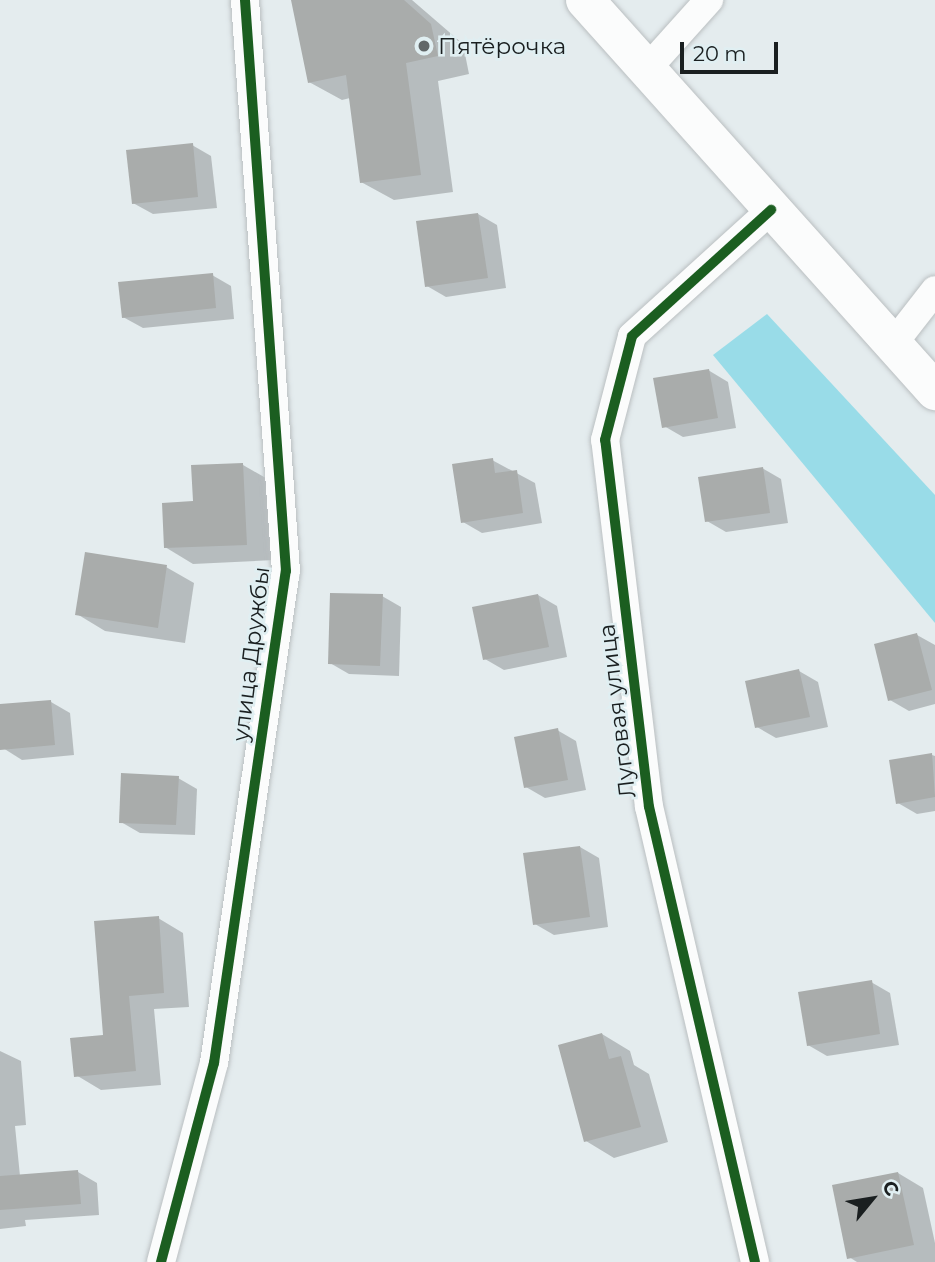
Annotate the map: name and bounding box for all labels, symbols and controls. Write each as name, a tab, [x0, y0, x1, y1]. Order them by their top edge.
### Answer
scale bar	[683, 28, 781, 72]
place label: Пятёрочка	[438, 32, 566, 60]
marker: Пятёрочка	[416, 38, 432, 54]
text: 20 m	[693, 41, 747, 66]
street label: улица Дружбы	[227, 565, 275, 743]
street label: Луговая улица	[593, 622, 641, 800]
north arrow	[837, 1164, 907, 1234]
text: С	[877, 1177, 904, 1200]

